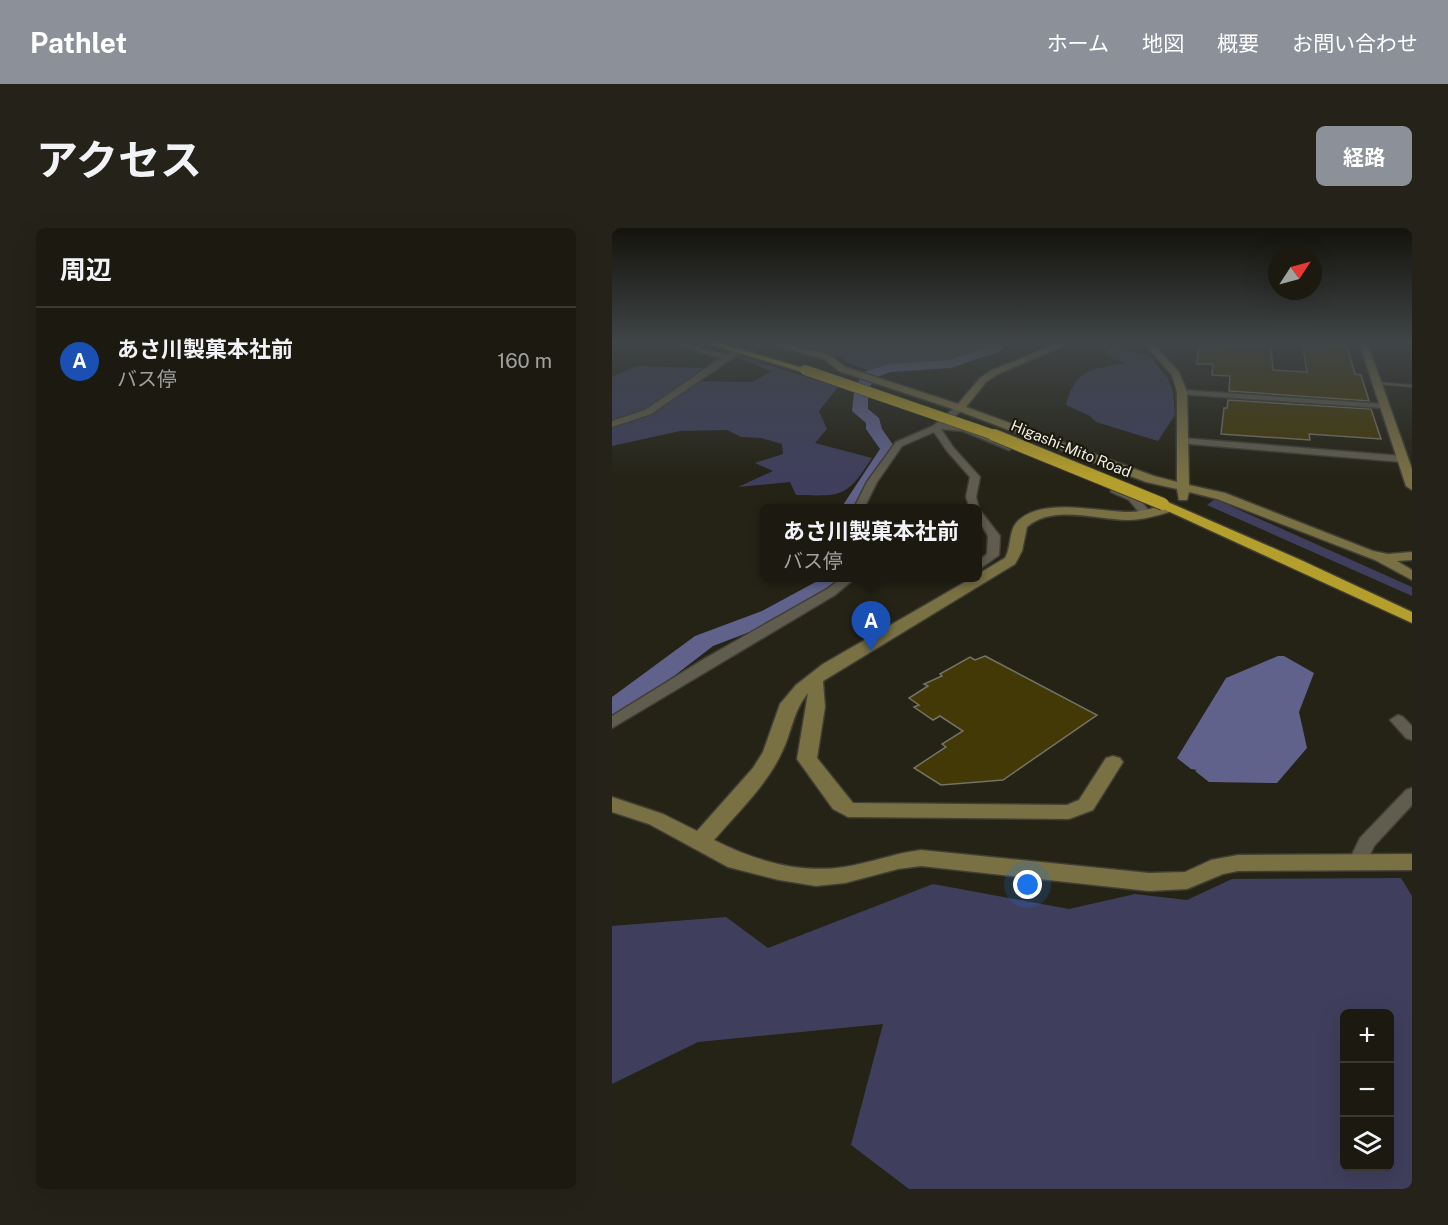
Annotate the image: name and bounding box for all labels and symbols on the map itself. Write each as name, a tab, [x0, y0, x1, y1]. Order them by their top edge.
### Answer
north arrow	[1268, 246, 1322, 300]
street label: Higashi-Mito Road	[1009, 417, 1134, 480]
pin: A	[852, 602, 890, 651]
your location	[1013, 870, 1042, 899]

